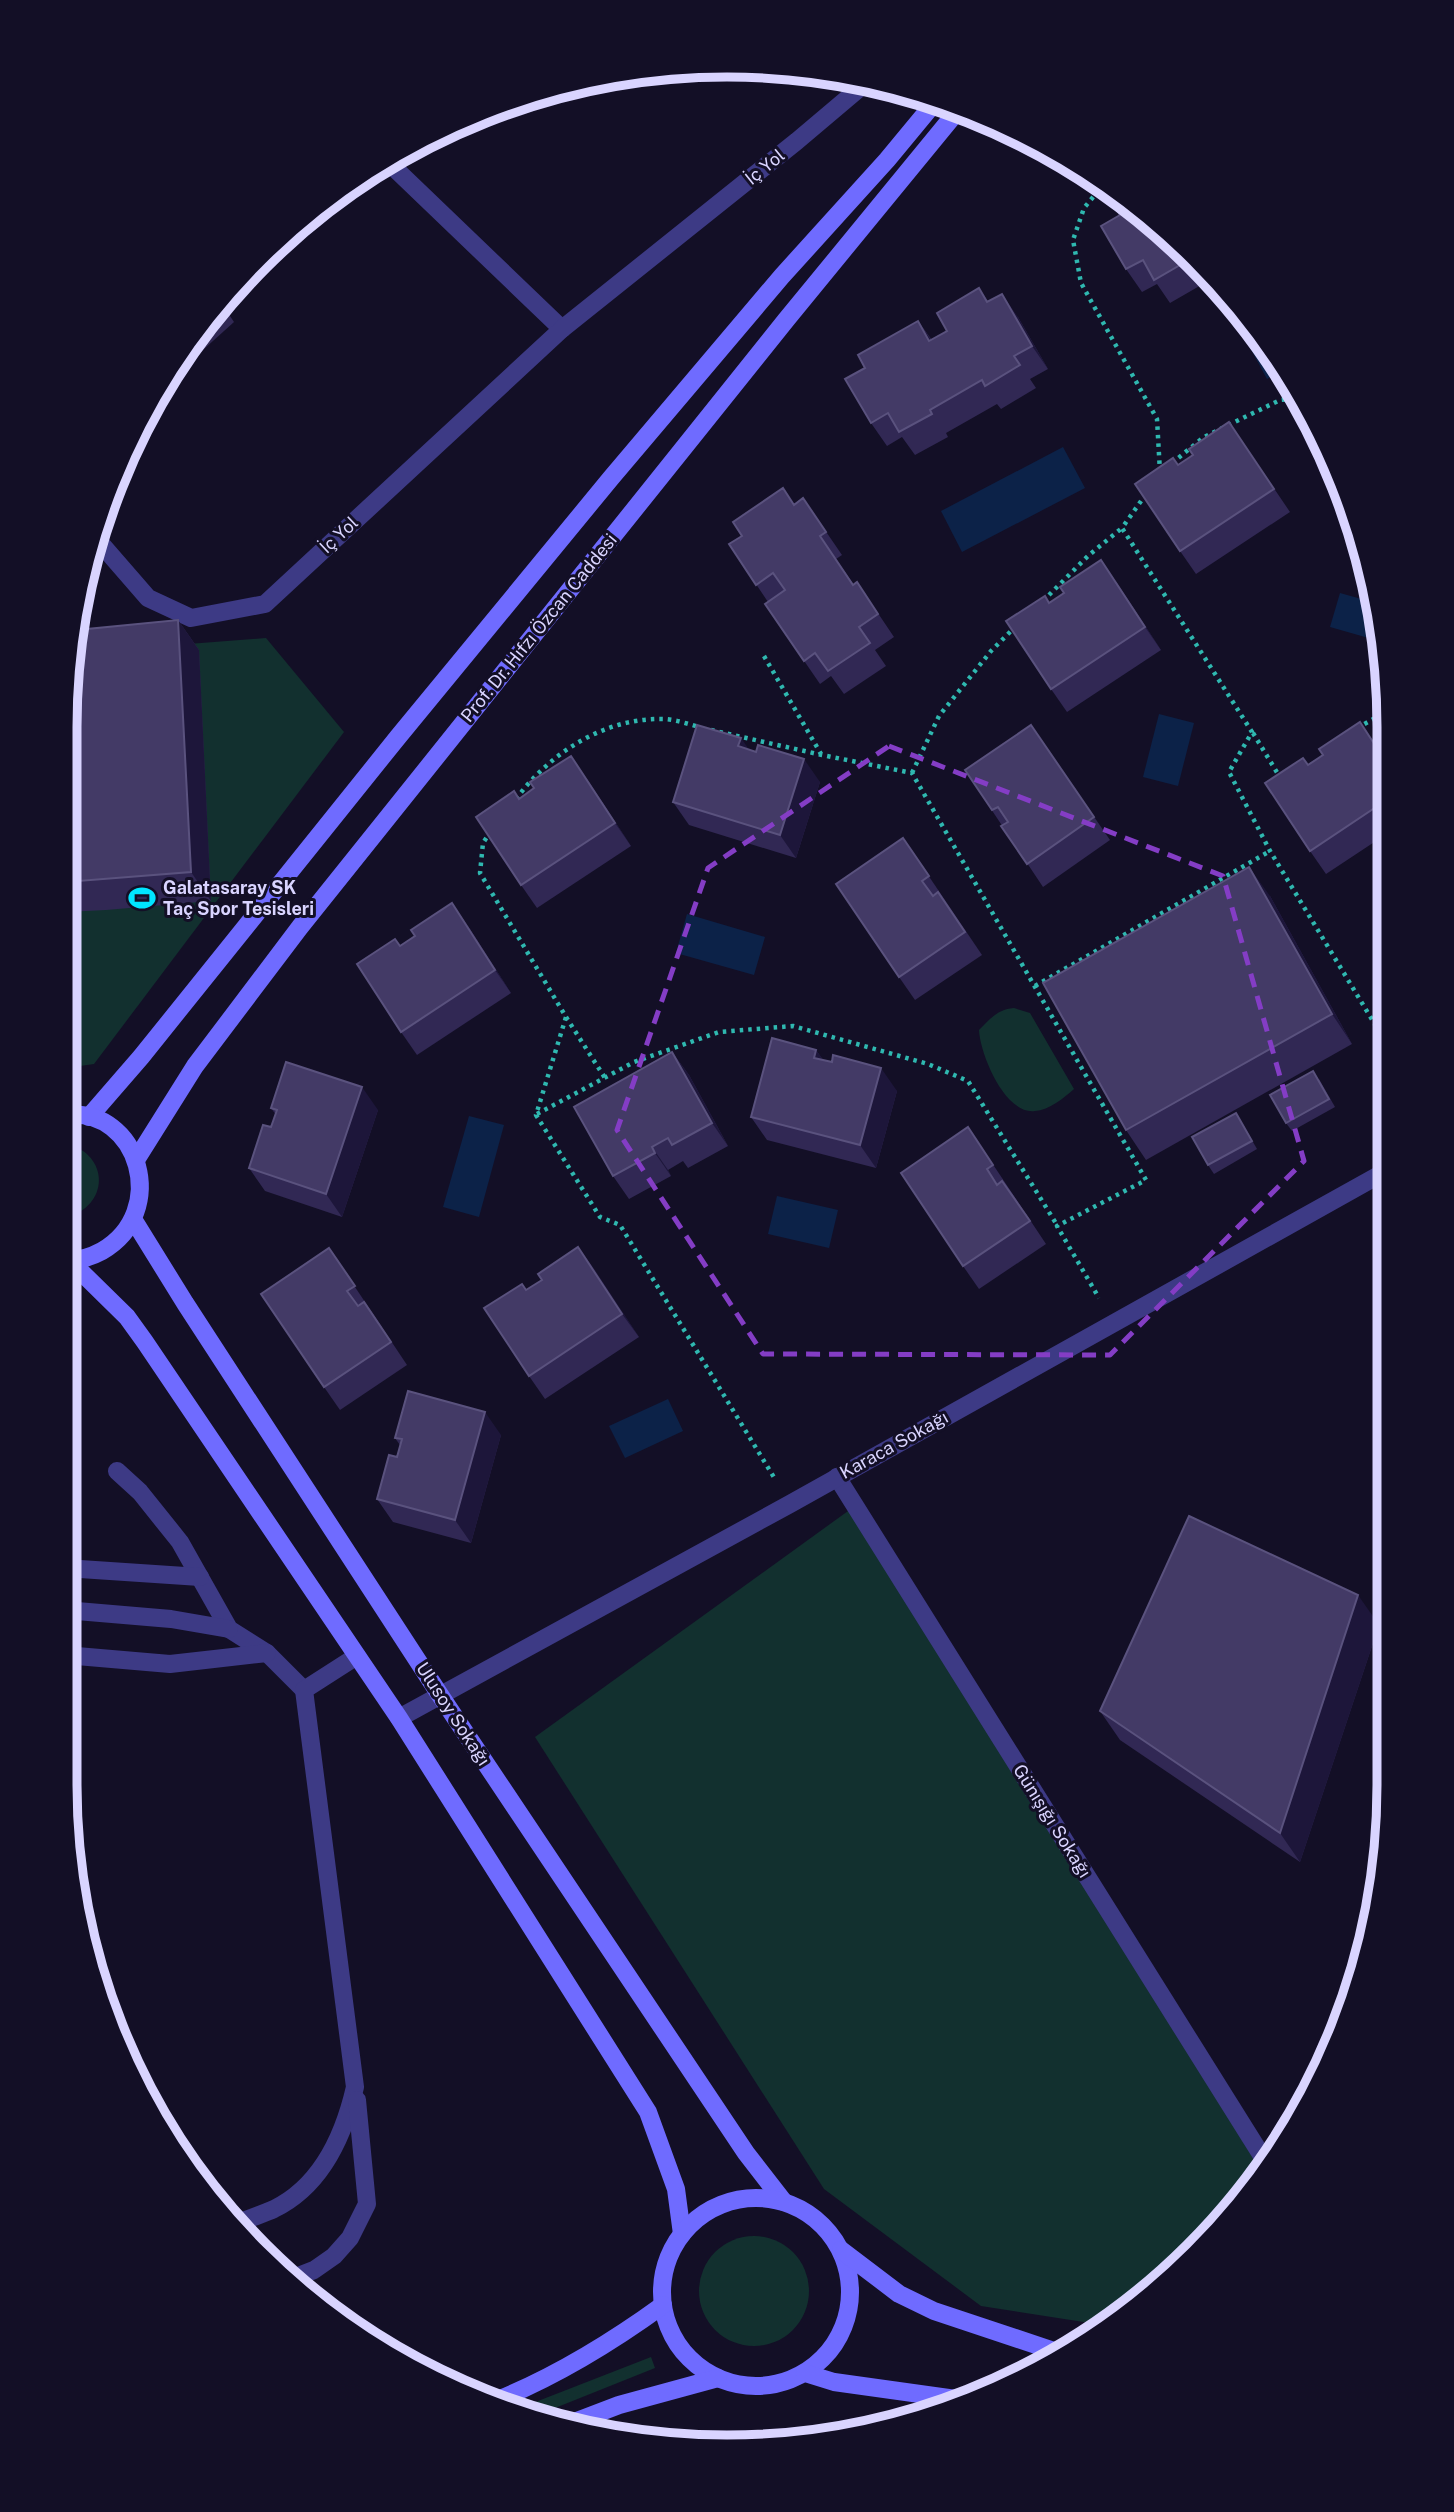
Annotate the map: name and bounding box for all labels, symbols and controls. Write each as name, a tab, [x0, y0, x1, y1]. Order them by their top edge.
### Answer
street label: İç Yol	[740, 144, 789, 189]
street label: İç Yol	[315, 511, 362, 557]
street label: Prof. Dr. Hıfzı Özcan Caddesi	[455, 529, 621, 726]
place label: Galatasaray SK Taç Spor Tesisleri	[163, 877, 314, 919]
sports icon: Galatasaray SK Taç Spor Tesisleri	[127, 883, 157, 913]
street label: Karaca Sokağı	[836, 1406, 951, 1483]
street label: Ulusoy Sokağı	[412, 1658, 495, 1769]
street label: Günışığı Sokağı	[1009, 1760, 1096, 1881]

